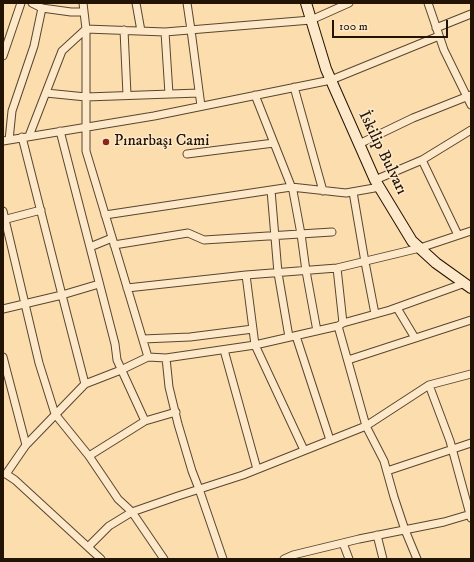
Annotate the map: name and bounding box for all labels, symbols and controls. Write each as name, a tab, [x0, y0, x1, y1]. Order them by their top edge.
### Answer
scale bar	[334, 12, 450, 38]
text: 100 m	[339, 19, 368, 34]
street label: İskilip Bulvarı	[353, 108, 411, 198]
place label: Pınarbaşı Cami	[114, 132, 209, 152]
marker: Pınarbaşı Cami	[101, 137, 111, 147]

